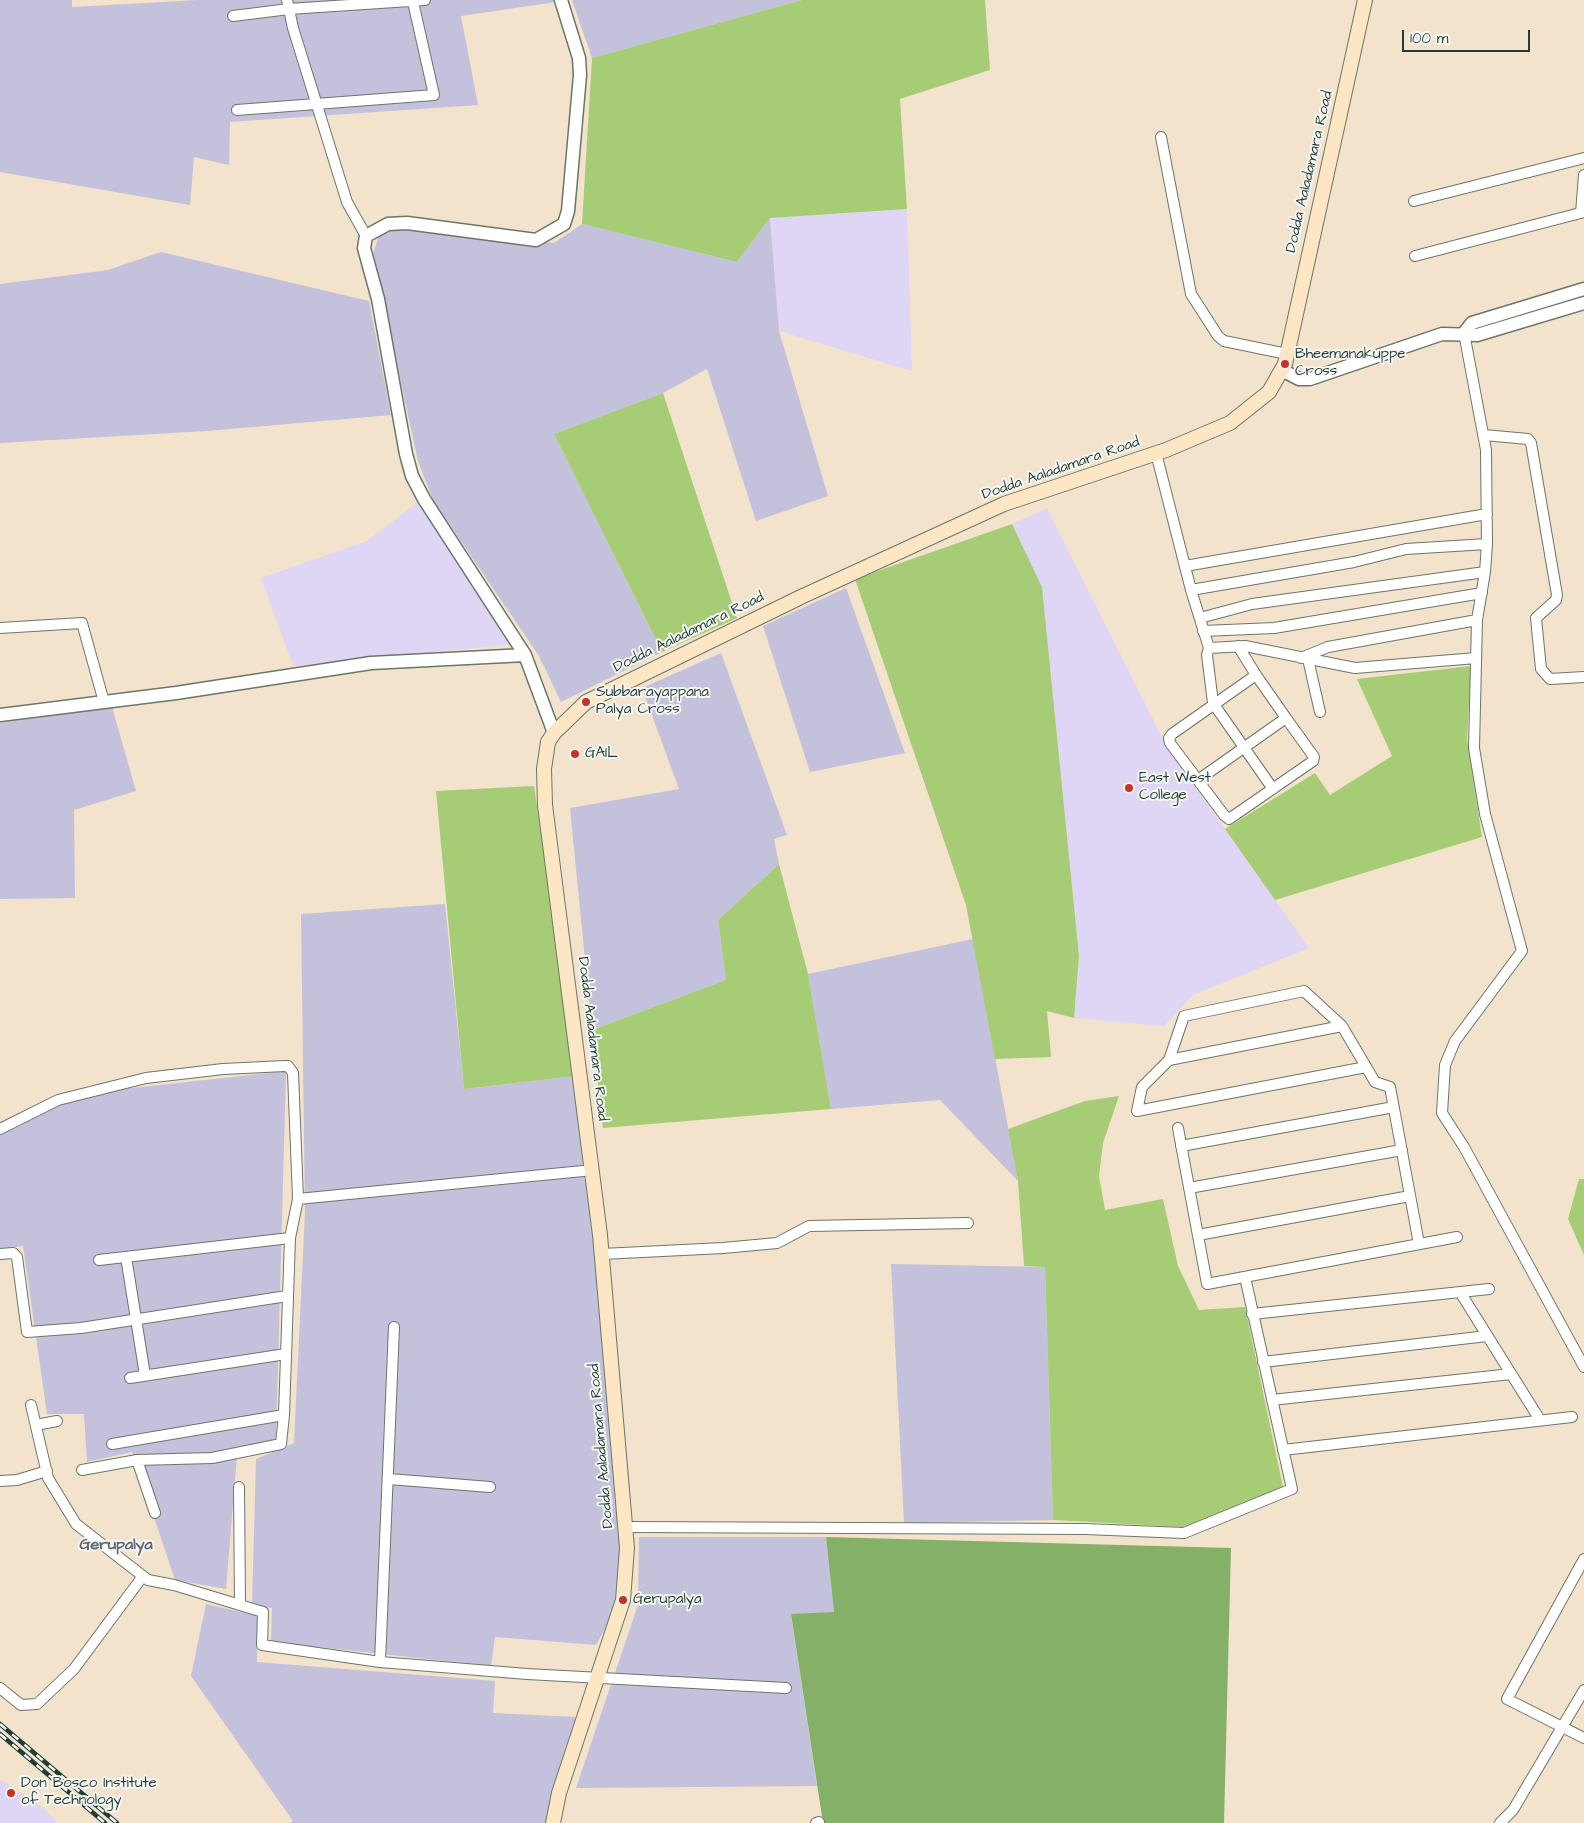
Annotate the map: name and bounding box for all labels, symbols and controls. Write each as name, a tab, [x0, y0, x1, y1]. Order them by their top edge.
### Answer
scale bar	[1404, 20, 1532, 52]
text: 100 m	[1410, 28, 1449, 49]
street label: Dodda Aaladamara Road	[1283, 89, 1337, 255]
place label: Bheemanakuppe Cross	[1295, 346, 1405, 381]
marker: Bheemanakuppe Cross	[1279, 358, 1291, 370]
street label: Dodda Aaladamara Road	[980, 434, 1142, 504]
street label: Dodda Aaladamara Road	[611, 589, 767, 677]
place label: Subbarayappana Palya Cross	[596, 684, 709, 719]
marker: Subbarayappana Palya Cross	[580, 696, 592, 708]
place label: GAIL	[585, 745, 618, 763]
marker: GAIL	[569, 748, 581, 760]
place label: East West College	[1139, 770, 1211, 805]
marker: East West College	[1123, 782, 1135, 794]
street label: Dodda Aaladamara Road	[573, 956, 611, 1122]
street label: Dodda Aaladamara Road	[586, 1363, 618, 1529]
district label: Gerupalya	[79, 1536, 153, 1556]
place label: Gerupalya	[633, 1591, 702, 1609]
marker: Gerupalya	[617, 1594, 629, 1606]
place label: Don Bosco Institute of Technology	[21, 1775, 157, 1810]
marker: Don Bosco Institute of Technology	[5, 1787, 17, 1799]

